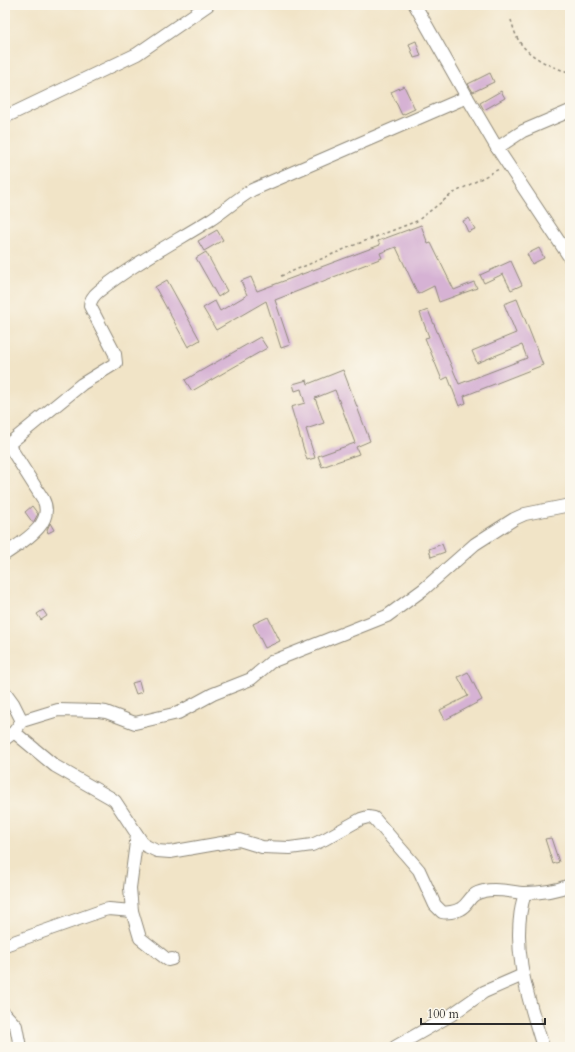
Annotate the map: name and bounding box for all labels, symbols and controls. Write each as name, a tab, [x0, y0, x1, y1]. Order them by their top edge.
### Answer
scale bar	[421, 1000, 545, 1026]
text: 100 m	[427, 1006, 460, 1022]

